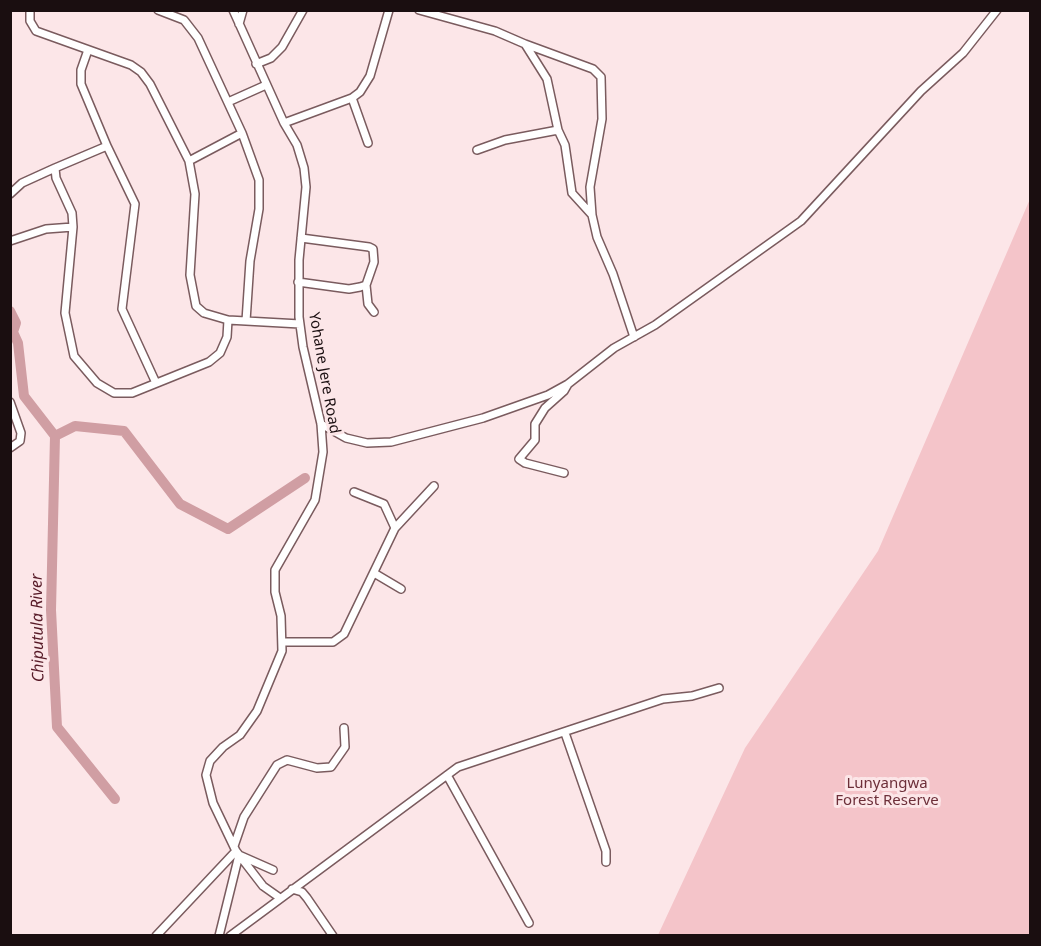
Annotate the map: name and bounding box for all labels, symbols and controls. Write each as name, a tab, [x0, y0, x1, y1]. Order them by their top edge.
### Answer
street label: Yohane Jere Road	[304, 311, 344, 435]
water label: Chiputula River	[27, 574, 49, 682]
park label: Lunyangwa Forest Reserve	[835, 775, 939, 810]

